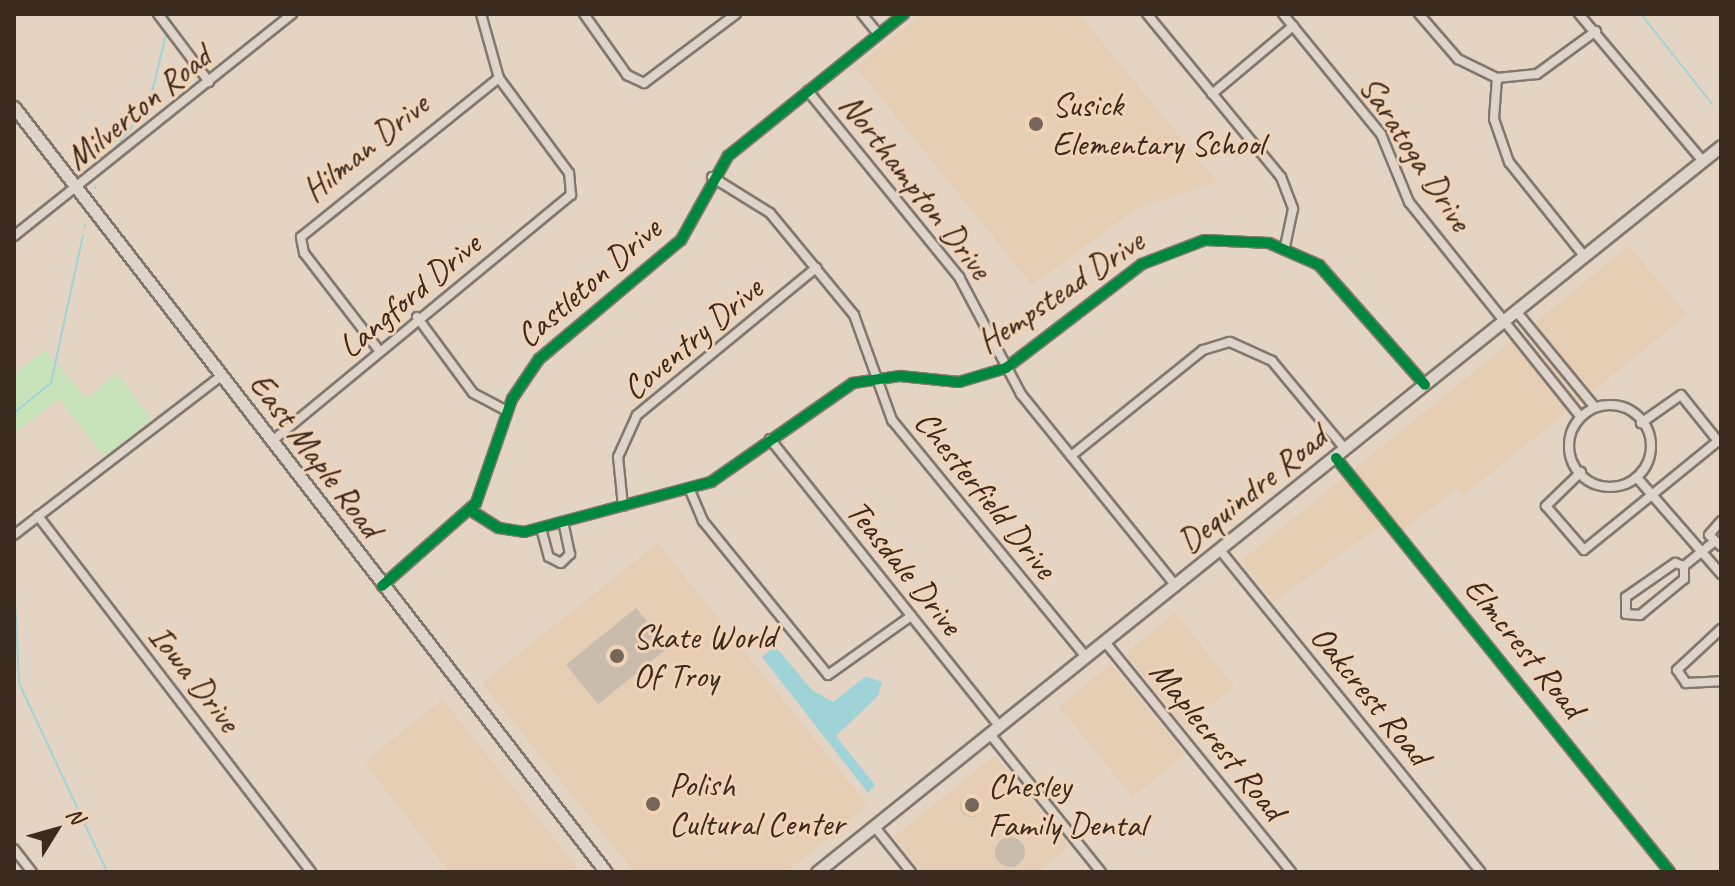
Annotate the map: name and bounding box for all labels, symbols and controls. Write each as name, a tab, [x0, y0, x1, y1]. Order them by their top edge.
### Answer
street label: Milverton Road	[57, 36, 219, 178]
street label: Saratoga Drive	[1351, 68, 1481, 238]
street label: Hilman Drive	[294, 84, 436, 210]
place label: Susick Elementary School	[1052, 84, 1264, 164]
street label: Northampton Drive	[831, 85, 1001, 287]
marker: Susick Elementary School	[1027, 115, 1045, 133]
street label: Castleton Drive	[507, 208, 669, 356]
street label: Hempstead Drive	[969, 220, 1151, 362]
street label: Langford Drive	[329, 224, 489, 366]
street label: Coventry Drive	[614, 268, 770, 408]
street label: East Maple Road	[240, 364, 392, 546]
street label: Chesterfield Drive	[906, 402, 1066, 586]
street label: Dequindre Road	[1169, 417, 1335, 561]
street label: Teasdale Drive	[838, 491, 972, 643]
street label: Elmcrest Road	[1456, 569, 1594, 725]
street label: Iowa Drive	[140, 616, 250, 740]
place label: Skate World Of Troy	[633, 616, 775, 696]
street label: Oakcrest Road	[1302, 617, 1440, 773]
marker: Skate World Of Troy	[608, 647, 626, 665]
street label: Maplecrest Road	[1141, 652, 1295, 828]
place label: Polish Cultural Center	[669, 764, 844, 844]
place label: Chesley Family Dental	[988, 765, 1145, 844]
north arrow	[16, 790, 96, 870]
marker: Polish Cultural Center	[644, 795, 662, 813]
marker: Chesley Family Dental	[963, 796, 981, 814]
text: N	[60, 802, 90, 829]

